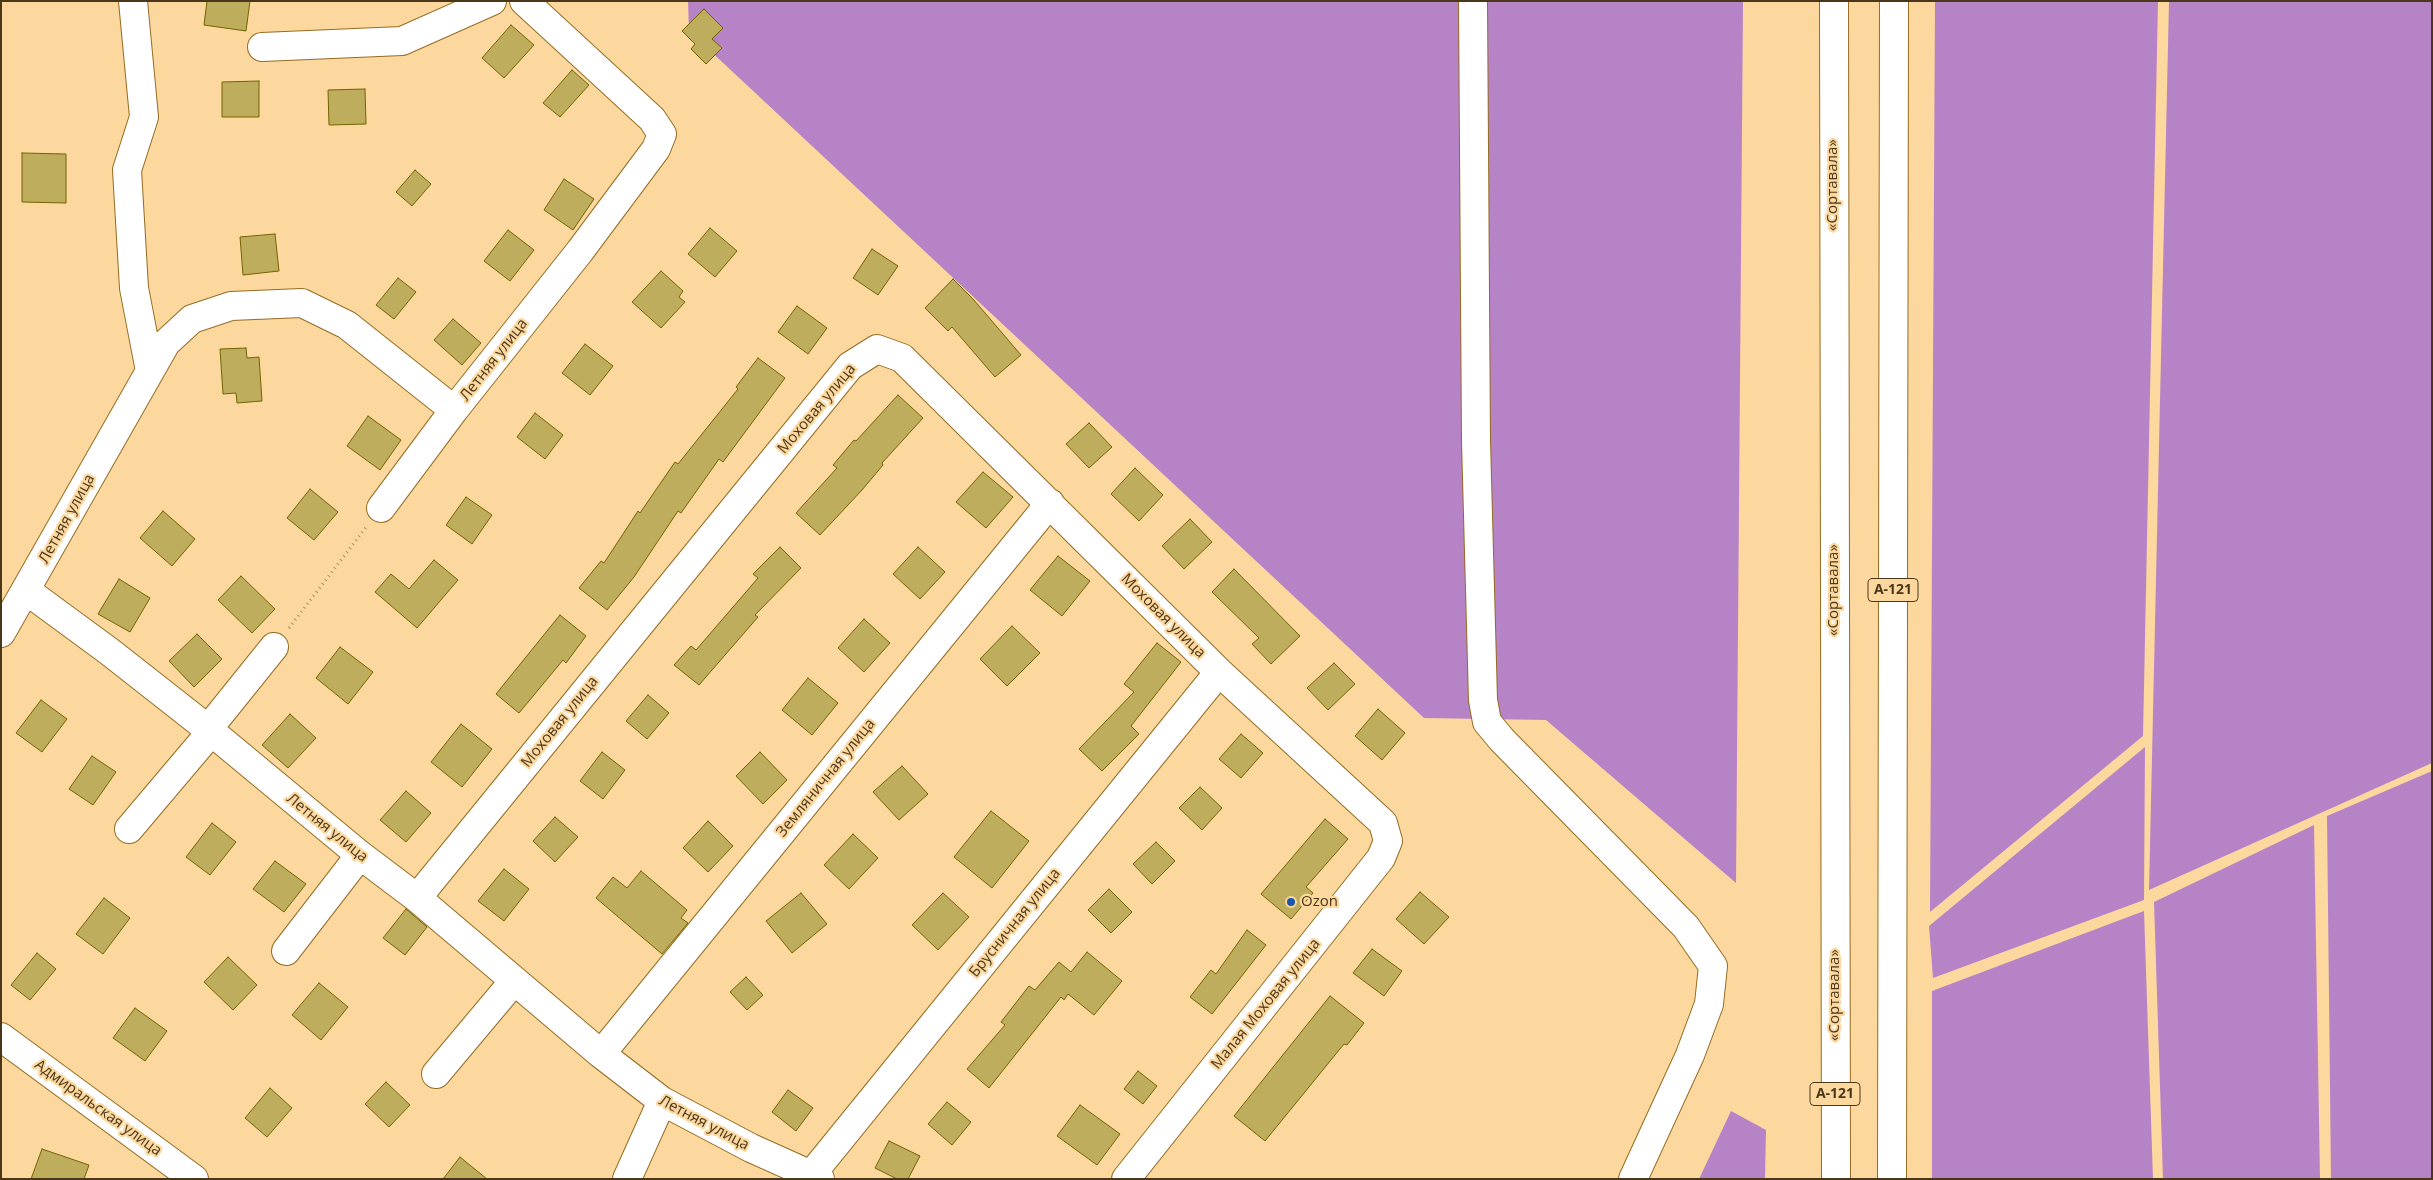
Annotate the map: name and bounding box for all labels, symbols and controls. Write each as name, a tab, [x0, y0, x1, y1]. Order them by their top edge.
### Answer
street label: «Сортавала»	[1824, 139, 1842, 231]
street label: Летняя улица	[456, 315, 532, 405]
street label: Моховая улица	[774, 360, 860, 458]
street label: Летняя улица	[35, 471, 99, 567]
street label: «Сортавала»	[1825, 544, 1843, 636]
street label: Моховая улица	[1117, 570, 1209, 662]
road number: А-121	[1868, 578, 1918, 602]
street label: Моховая улица	[518, 673, 602, 771]
street label: Земляничная улица	[773, 715, 879, 841]
street label: Летняя улица	[283, 790, 371, 866]
street label: Брусничная улица	[966, 865, 1064, 981]
place label: Ozon	[1301, 893, 1338, 911]
marker: Ozon	[1285, 896, 1297, 908]
street label: Малая Моховая улица	[1208, 935, 1324, 1073]
street label: «Сортавала»	[1826, 949, 1844, 1041]
street label: Адмиральская улица	[31, 1056, 165, 1160]
road number: А-121	[1810, 1082, 1860, 1106]
street label: Летняя улица	[656, 1092, 752, 1154]

